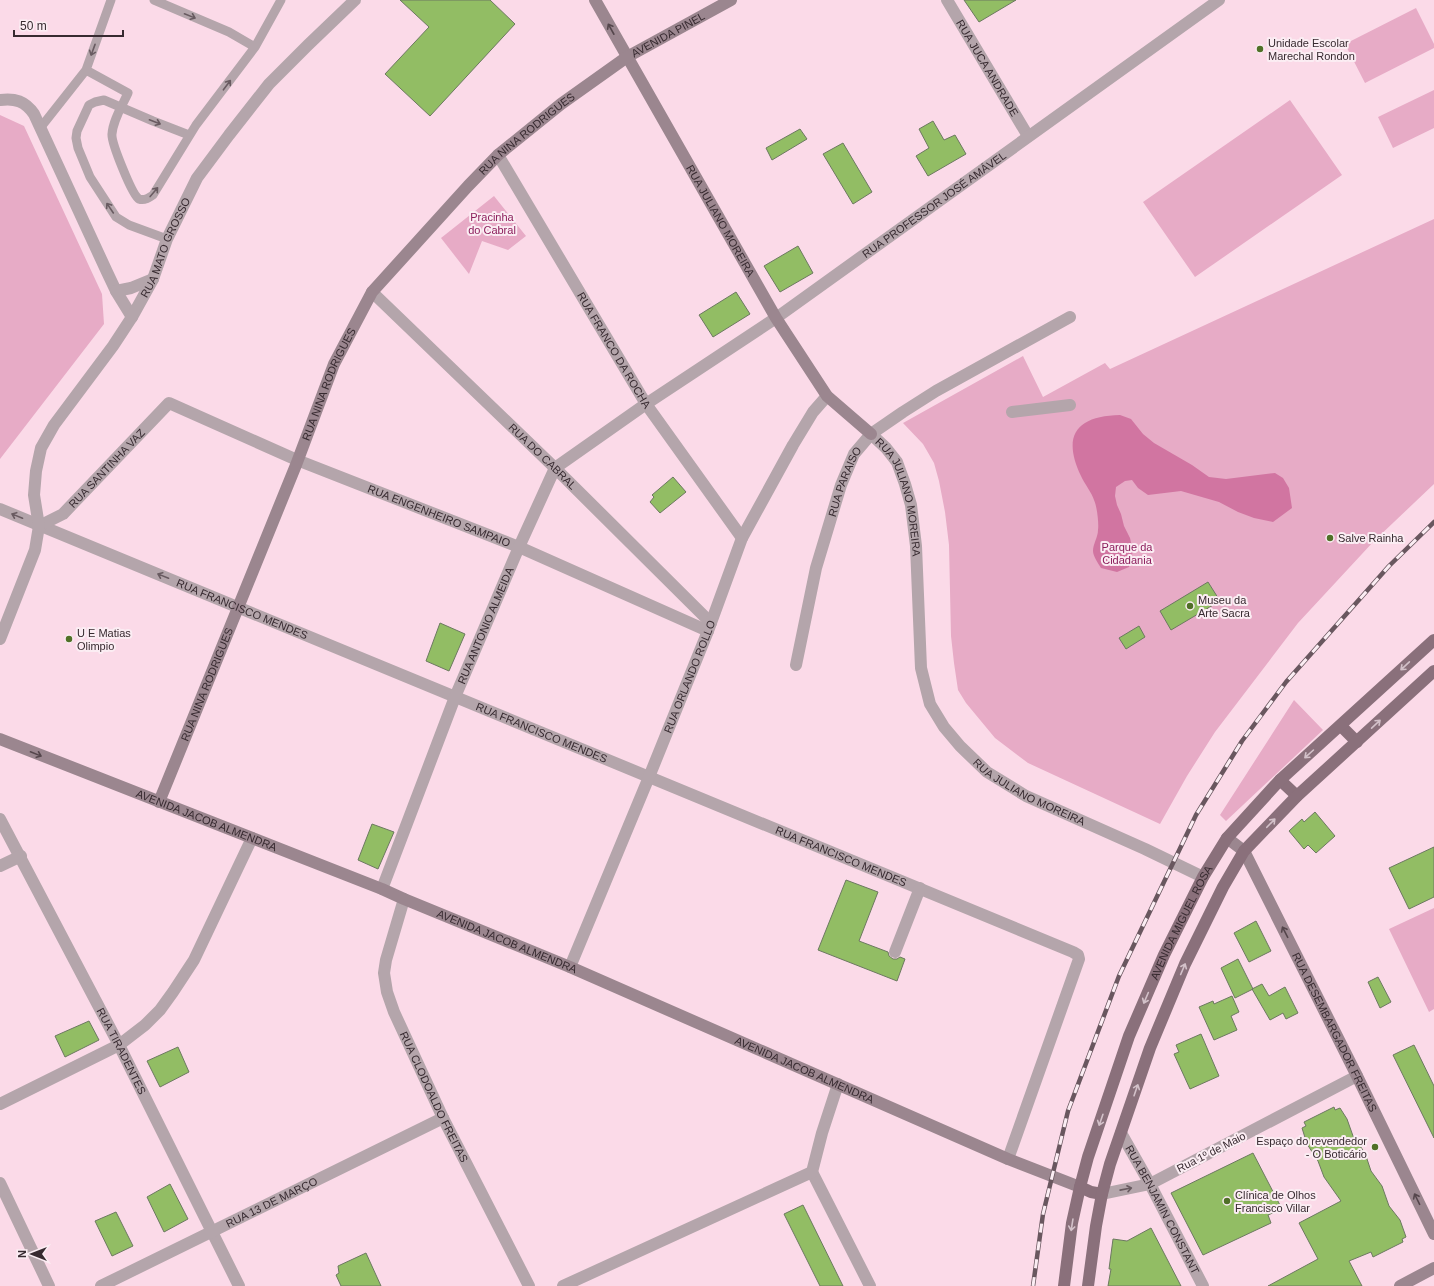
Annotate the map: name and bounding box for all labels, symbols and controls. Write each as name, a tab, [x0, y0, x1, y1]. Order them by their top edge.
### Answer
street label: AVENIDA PINEL	[629, 10, 707, 59]
scale bar	[14, 12, 123, 38]
one-way arrow	[183, 12, 195, 20]
street label: RUA JUCA ANDRADE	[954, 17, 1021, 118]
text: 50 m	[20, 19, 47, 33]
one-way arrow	[606, 23, 614, 35]
place label: Unidade Escolar Marechal Rondon	[1268, 37, 1355, 62]
one-way arrow	[89, 44, 97, 56]
marker: Unidade Escolar Marechal Rondon	[1255, 44, 1265, 54]
one-way arrow	[222, 80, 231, 91]
street label: RUA NINA RODRIGUES	[476, 90, 577, 177]
one-way arrow	[148, 119, 160, 126]
street label: RUA PROFESSOR JOSÉ AMÁVEL	[860, 149, 1008, 260]
street label: RUA JULIANO MOREIRA	[684, 163, 758, 279]
one-way arrow	[149, 187, 158, 197]
street label: RUA MATO GROSSO	[138, 195, 193, 299]
one-way arrow	[106, 203, 114, 214]
park label: Pracinha do Cabral	[468, 211, 516, 236]
street label: RUA FRANCO DA ROCHA	[575, 290, 653, 411]
street label: RUA NINA RODRIGUES	[300, 326, 358, 442]
street label: RUA DO CABRAL	[506, 421, 579, 492]
street label: RUA SANTINHA VAZ	[66, 426, 147, 510]
street label: RUA JULIANO MOREIRA	[873, 436, 922, 557]
street label: RUA PARAISO	[826, 444, 864, 518]
street label: RUA ENGENHEIRO SAMPAIO	[366, 482, 512, 549]
one-way arrow	[12, 512, 24, 520]
place label: Salve Rainha	[1338, 532, 1404, 544]
marker: Salve Rainha	[1325, 533, 1335, 543]
park label: Parque da Cidadania	[1102, 541, 1153, 566]
street label: RUA ANTONIO ALMEIDA	[455, 565, 516, 686]
one-way arrow	[158, 572, 170, 579]
street label: RUA FRANCISCO MENDES	[175, 577, 310, 641]
place label: Museu da Arte Sacra	[1198, 594, 1251, 619]
marker: Museu da Arte Sacra	[1185, 601, 1195, 611]
street label: RUA ORLANDO ROLLO	[661, 618, 718, 735]
street label: RUA NINA RODRIGUES	[178, 626, 235, 743]
place label: U E Matias Olimpio	[77, 627, 131, 652]
marker: U E Matias Olimpio	[64, 634, 74, 644]
one-way arrow	[1400, 661, 1410, 671]
street label: RUA FRANCISCO MENDES	[474, 700, 609, 765]
one-way arrow	[1371, 720, 1382, 729]
one-way arrow	[1305, 749, 1315, 758]
one-way arrow	[30, 750, 42, 758]
street label: RUA JULIANO MOREIRA	[971, 756, 1088, 828]
street label: AVENIDA JACOB ALMENDRA	[134, 787, 279, 853]
one-way arrow	[1266, 818, 1276, 828]
street label: RUA FRANCISCO MENDES	[774, 824, 908, 889]
street label: AVENIDA MIGUEL ROSA	[1148, 863, 1215, 982]
street label: AVENIDA JACOB ALMENDRA	[435, 907, 580, 976]
one-way arrow	[1281, 926, 1288, 938]
street label: RUA DESEMBARGADOR FREITAS	[1290, 950, 1380, 1114]
one-way arrow	[1180, 963, 1187, 975]
one-way arrow	[1141, 992, 1149, 1004]
street label: RUA TIRADENTES	[95, 1006, 149, 1096]
street label: RUA CLODOALDO FREITAS	[398, 1029, 471, 1164]
street label: AVENIDA JACOB ALMENDRA	[733, 1034, 876, 1106]
one-way arrow	[1132, 1084, 1140, 1096]
one-way arrow	[1096, 1114, 1104, 1126]
street label: Rua 1º de Maio	[1175, 1130, 1247, 1174]
place label: Espaço do revendedor - O Boticário	[1256, 1135, 1367, 1160]
marker: Espaço do revendedor - O Boticário	[1370, 1142, 1380, 1152]
street label: RUA BENJAMIN CONSTANT	[1123, 1143, 1202, 1276]
street label: RUA 13 DE MARÇO	[224, 1175, 320, 1230]
one-way arrow	[1119, 1184, 1132, 1192]
place label: Clínica de Olhos Francisco Villar	[1235, 1189, 1316, 1214]
one-way arrow	[1413, 1193, 1420, 1205]
marker: Clínica de Olhos Francisco Villar	[1222, 1196, 1232, 1206]
one-way arrow	[1068, 1218, 1076, 1231]
north arrow	[12, 1234, 52, 1274]
text: N	[16, 1250, 28, 1258]

